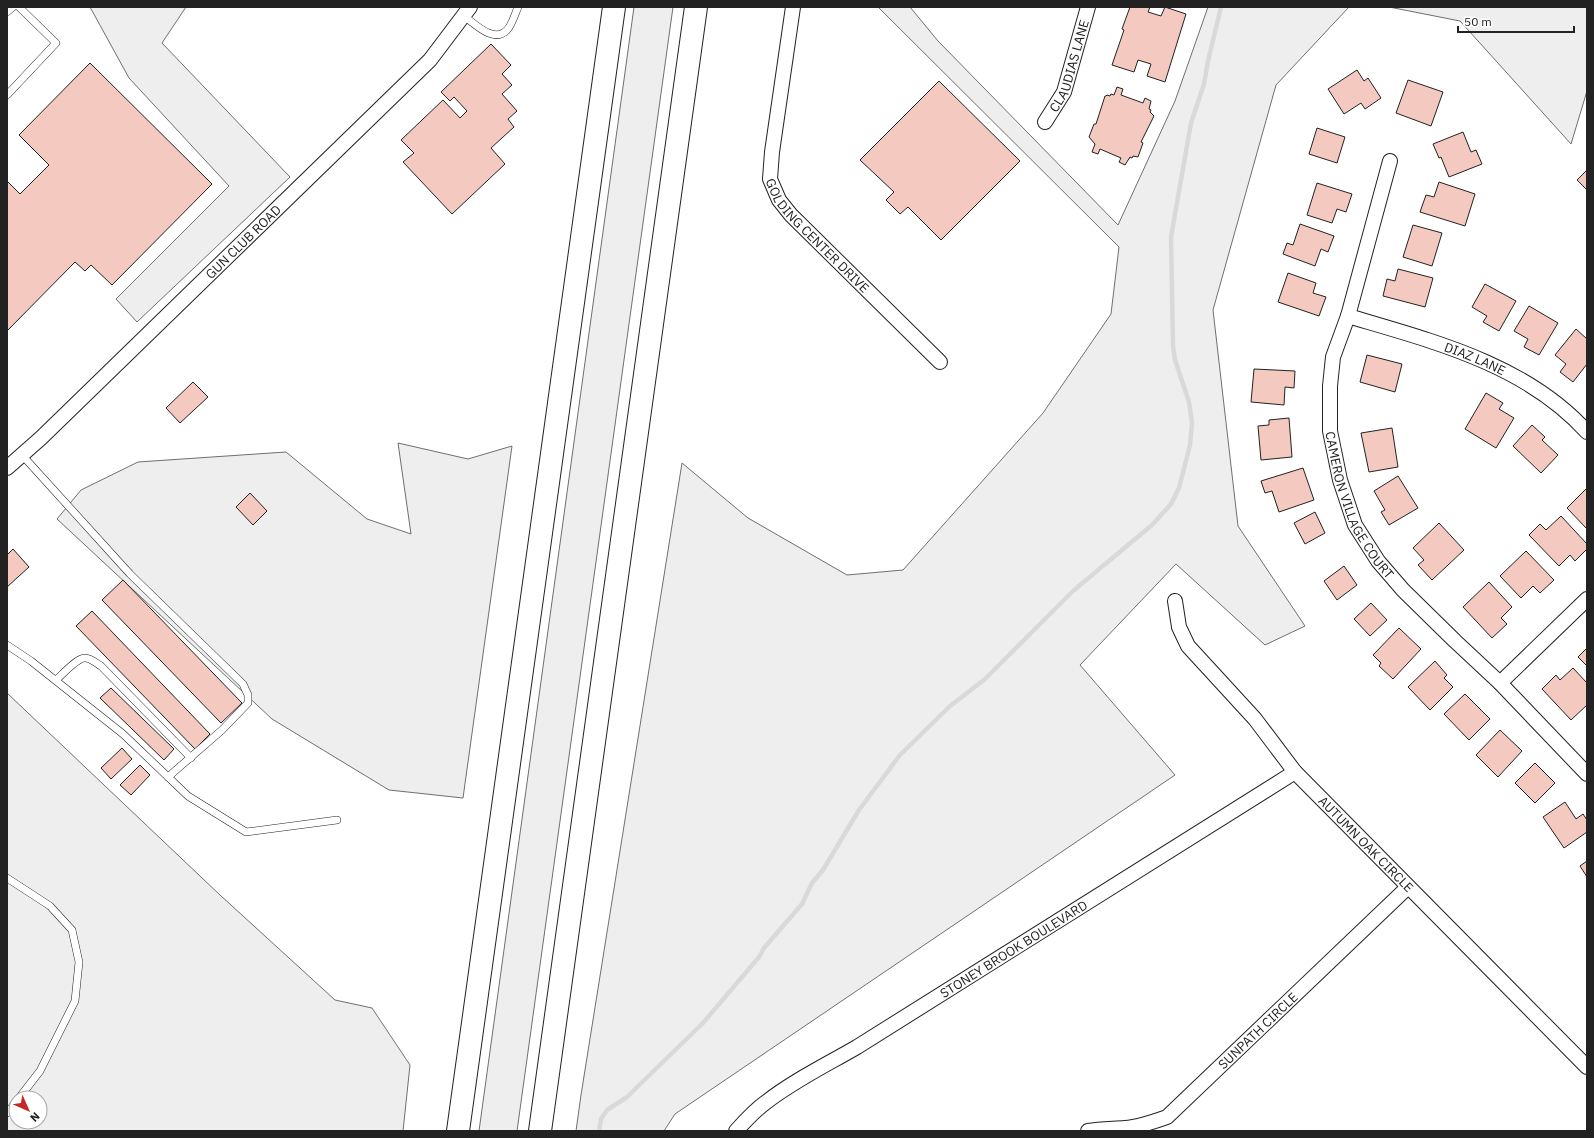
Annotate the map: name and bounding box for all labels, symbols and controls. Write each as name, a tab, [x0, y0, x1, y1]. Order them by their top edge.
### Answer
scale bar	[1458, 8, 1574, 34]
text: 50 m	[1464, 14, 1492, 29]
street label: CLAUDIAS LANE	[1045, 18, 1093, 115]
street label: GOLDING CENTER DRIVE	[762, 176, 873, 296]
street label: GUN CLUB ROAD	[202, 201, 284, 282]
street label: DIAZ LANE	[1442, 338, 1509, 379]
street label: CAMERON VILLAGE COURT	[1322, 430, 1398, 582]
street label: AUTUMN OAK CIRCLE	[1315, 792, 1417, 896]
street label: STONEY BROOK BOULEVARD	[937, 896, 1090, 1001]
street label: SUNPATH CIRCLE	[1214, 988, 1301, 1072]
north arrow	[8, 1090, 48, 1130]
text: N	[27, 1109, 43, 1125]

